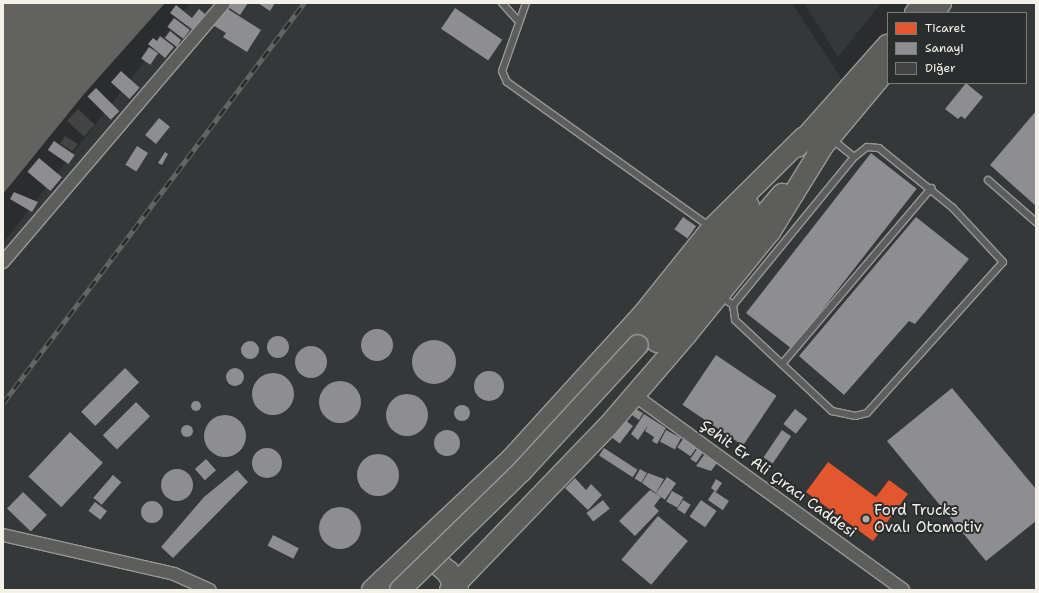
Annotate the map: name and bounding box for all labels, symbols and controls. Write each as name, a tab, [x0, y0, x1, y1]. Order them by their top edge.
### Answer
legend	[887, 12, 1027, 84]
text: Ticaret	[925, 20, 965, 36]
text: Sanayi	[925, 40, 964, 56]
text: Diğer	[925, 60, 956, 76]
street label: Şehit Er Ali Çıracı Caddesi	[697, 416, 859, 542]
place label: Ford Trucks Ovalı Otomotiv	[874, 501, 982, 536]
marker: Ford Trucks Ovalı Otomotiv	[861, 514, 871, 524]

